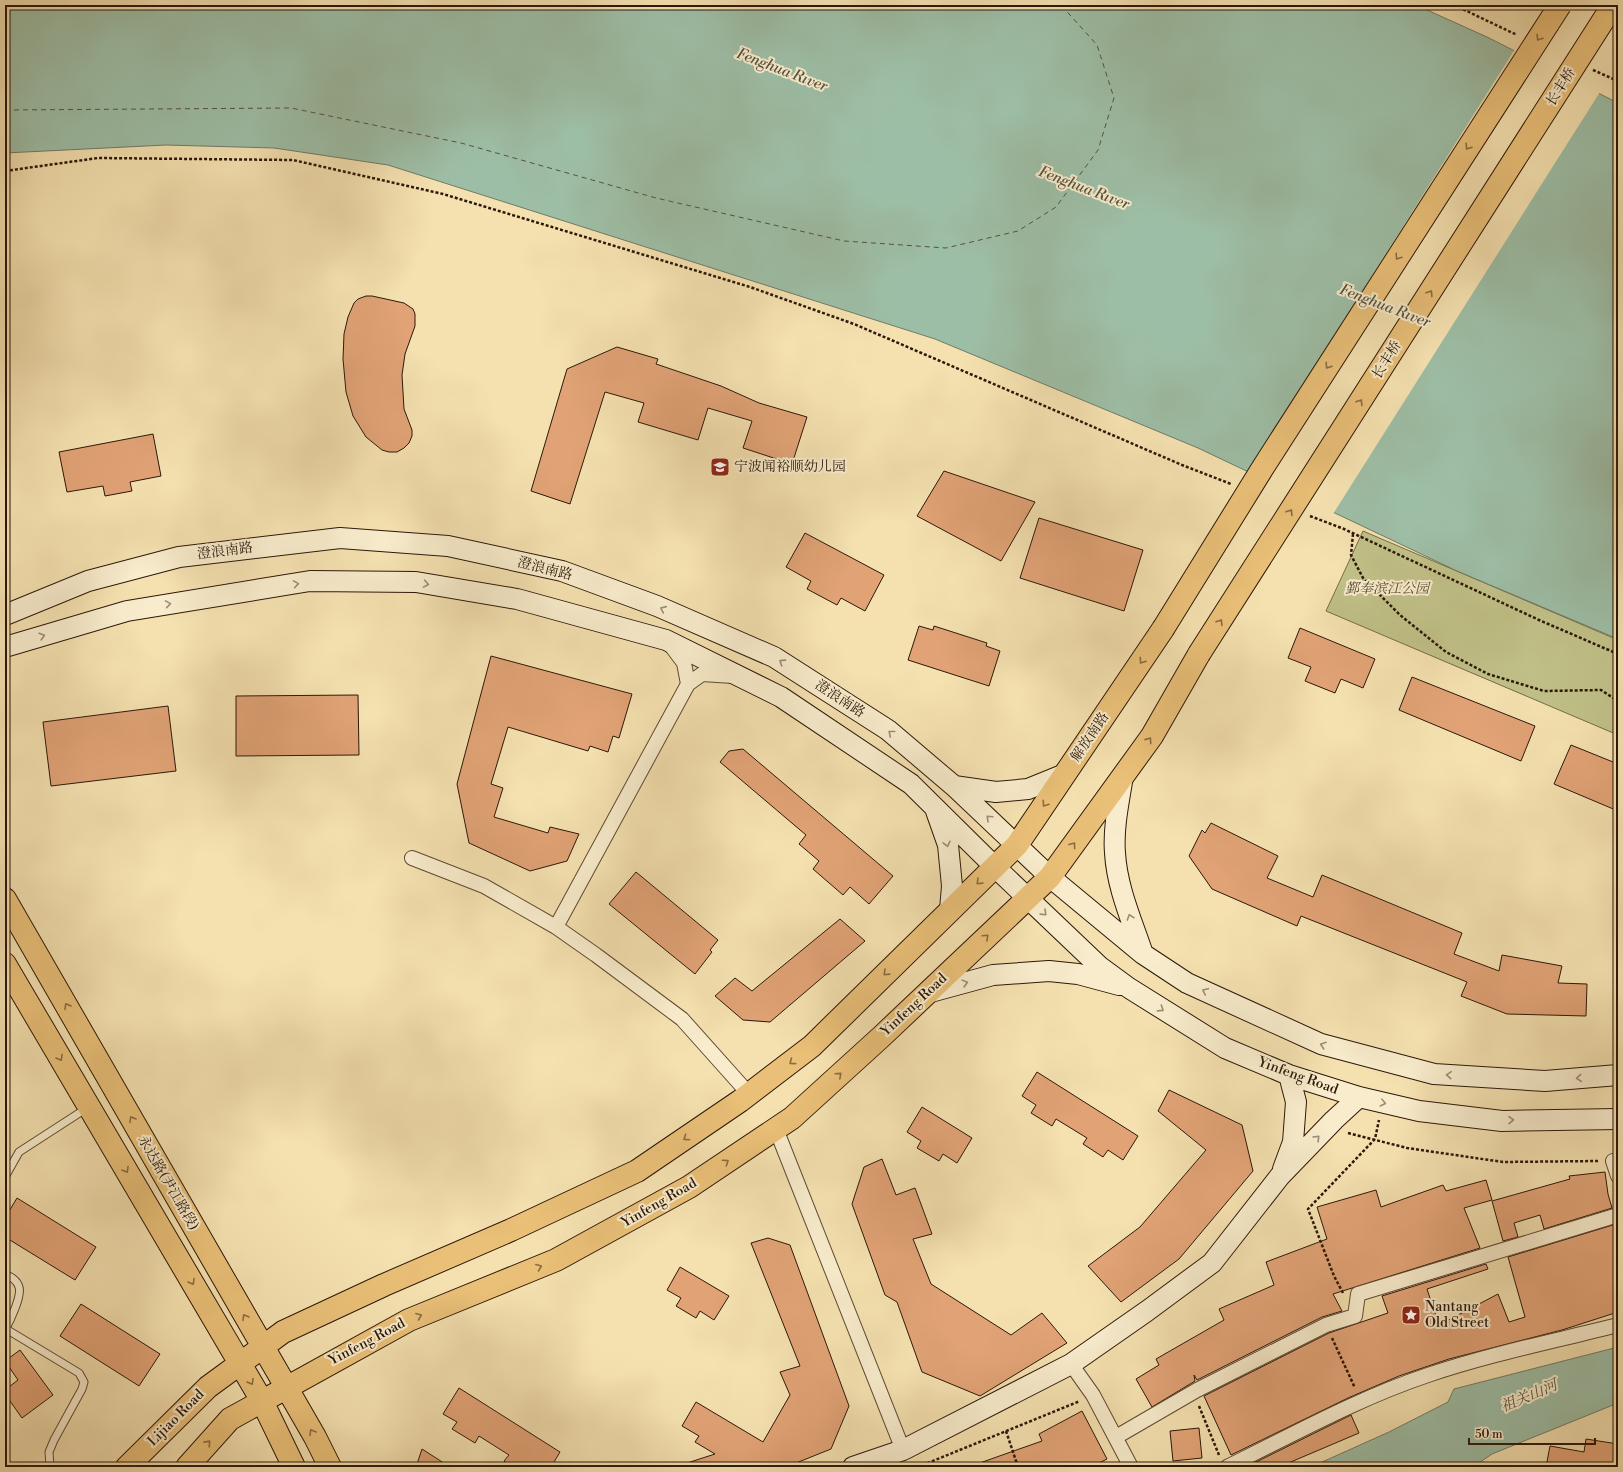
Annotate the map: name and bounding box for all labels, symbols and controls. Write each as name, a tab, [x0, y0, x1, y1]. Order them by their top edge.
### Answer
one-way arrow	[1536, 34, 1543, 41]
water label: Fenghua Rıver	[734, 44, 831, 96]
street label: 长丰桥	[1542, 64, 1580, 110]
one-way arrow	[1466, 143, 1473, 150]
water label: Fenghua Rıver	[1036, 162, 1133, 214]
one-way arrow	[1396, 252, 1403, 259]
water label: Fenghua Rıver	[1337, 280, 1434, 332]
one-way arrow	[1425, 290, 1433, 297]
street label: 长丰桥	[1368, 337, 1406, 383]
one-way arrow	[1325, 362, 1333, 369]
one-way arrow	[1355, 399, 1363, 406]
school or university icon: 宁波闻裕顺幼儿园	[709, 456, 731, 478]
place label: 宁波闻裕顺幼儿园	[734, 458, 846, 476]
one-way arrow	[1285, 509, 1293, 516]
street label: 澄浪南路	[196, 539, 254, 563]
street label: 澄浪南路	[516, 553, 574, 585]
one-way arrow	[423, 579, 429, 587]
one-way arrow	[293, 580, 300, 588]
park label: 鄞奉滨江公园	[1345, 580, 1431, 598]
one-way arrow	[165, 600, 171, 609]
one-way arrow	[660, 606, 668, 614]
one-way arrow	[1216, 619, 1223, 626]
one-way arrow	[39, 632, 46, 641]
one-way arrow	[1139, 657, 1147, 664]
one-way arrow	[779, 659, 786, 667]
street label: 澄浪南路	[812, 676, 868, 722]
street label: 解放南路	[1067, 709, 1113, 765]
one-way arrow	[888, 731, 895, 738]
one-way arrow	[1144, 737, 1151, 744]
one-way arrow	[1043, 799, 1050, 806]
one-way arrow	[986, 816, 993, 823]
one-way arrow	[942, 841, 950, 847]
one-way arrow	[1068, 843, 1075, 850]
one-way arrow	[976, 877, 984, 885]
one-way arrow	[1039, 908, 1047, 915]
one-way arrow	[1127, 914, 1135, 921]
one-way arrow	[981, 935, 989, 942]
one-way arrow	[883, 968, 891, 976]
street label: Yinfeng Road	[876, 970, 951, 1041]
one-way arrow	[961, 979, 968, 988]
one-way arrow	[1202, 988, 1209, 996]
one-way arrow	[64, 1003, 71, 1011]
one-way arrow	[1157, 1004, 1164, 1011]
one-way arrow	[1320, 1041, 1327, 1050]
street label: Yinfeng Road	[1254, 1053, 1341, 1099]
one-way arrow	[56, 1054, 63, 1061]
one-way arrow	[789, 1057, 796, 1064]
one-way arrow	[1446, 1071, 1452, 1079]
one-way arrow	[835, 1072, 842, 1079]
one-way arrow	[1576, 1074, 1582, 1083]
one-way arrow	[1380, 1098, 1386, 1106]
one-way arrow	[129, 1116, 136, 1123]
one-way arrow	[1508, 1116, 1514, 1124]
street label: 永达路(尹江路段)	[134, 1132, 202, 1234]
one-way arrow	[683, 1133, 690, 1141]
one-way arrow	[1312, 1135, 1319, 1143]
one-way arrow	[721, 1160, 728, 1167]
one-way arrow	[122, 1166, 129, 1173]
street label: Yinfeng Road	[617, 1174, 700, 1232]
one-way arrow	[536, 1263, 543, 1271]
one-way arrow	[188, 1278, 195, 1285]
place label: Nantang Old Street	[1425, 1298, 1489, 1332]
place icon: Nantang Old Street	[1400, 1304, 1422, 1326]
one-way arrow	[415, 1312, 422, 1320]
one-way arrow	[242, 1314, 249, 1321]
street label: Yinfeng Road	[325, 1314, 409, 1370]
water label: 祖关山河	[1498, 1374, 1563, 1416]
one-way arrow	[247, 1378, 254, 1385]
street label: Lijiao Road	[144, 1386, 208, 1450]
scale bar	[1469, 1420, 1595, 1446]
text: 50 m	[1475, 1427, 1503, 1442]
one-way arrow	[310, 1429, 317, 1436]
one-way arrow	[204, 1440, 211, 1448]

